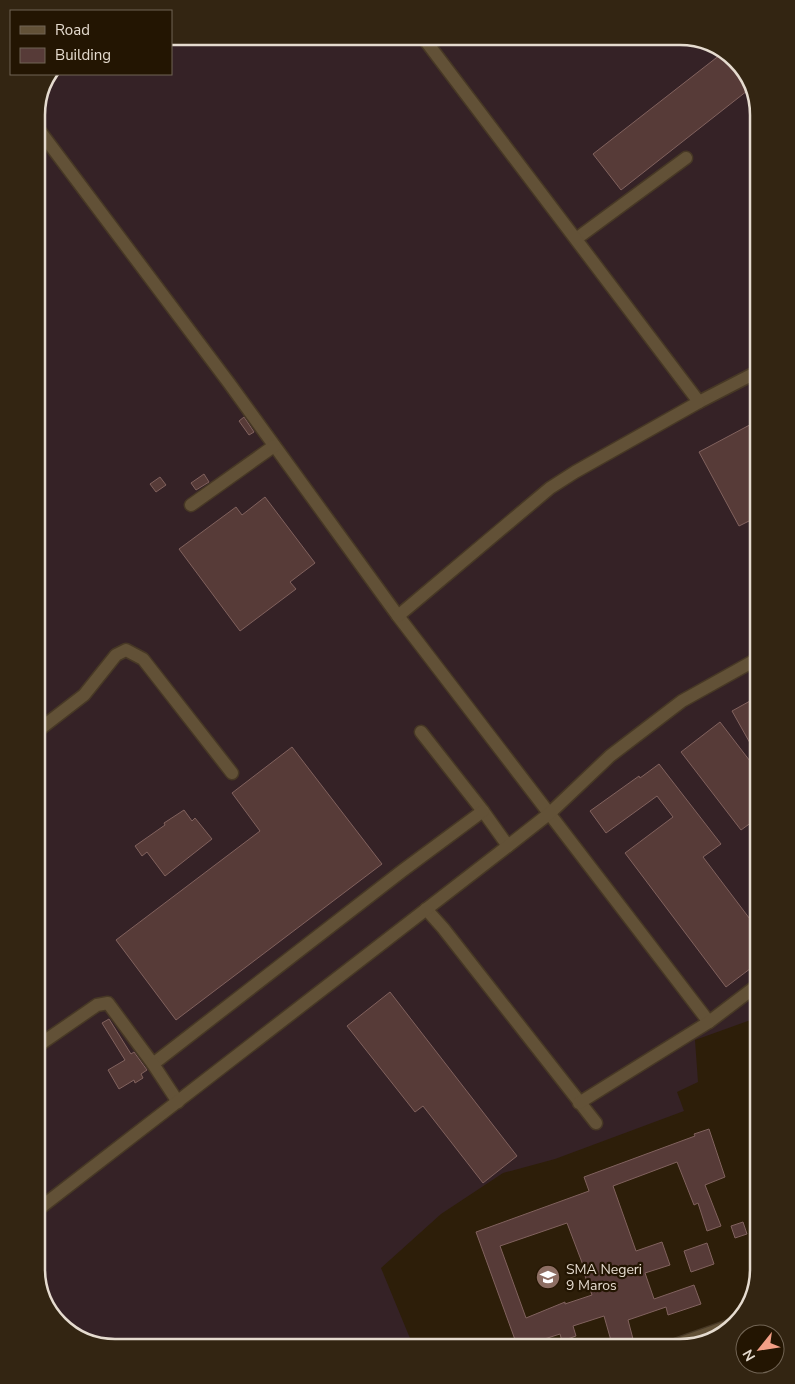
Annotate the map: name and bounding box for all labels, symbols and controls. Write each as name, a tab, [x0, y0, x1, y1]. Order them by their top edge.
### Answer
legend	[10, 10, 172, 75]
text: Road	[55, 20, 90, 40]
text: Building	[55, 45, 111, 65]
place label: SMA Negeri 9 Maros	[566, 1260, 642, 1295]
school or university icon: SMA Negeri 9 Maros	[535, 1264, 561, 1290]
north arrow	[735, 1324, 785, 1374]
text: N	[738, 1346, 760, 1365]

